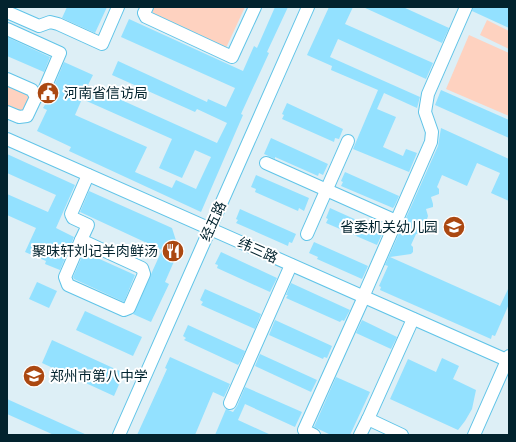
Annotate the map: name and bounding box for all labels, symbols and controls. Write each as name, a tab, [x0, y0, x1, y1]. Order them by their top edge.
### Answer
public building icon: 河南省信访局	[35, 80, 61, 106]
place label: 河南省信访局	[64, 85, 148, 101]
street label: 经五路	[197, 199, 229, 243]
school or university icon: 省委机关幼儿园	[441, 214, 467, 240]
place label: 省委机关幼儿园	[340, 219, 438, 235]
street label: 纬三路	[236, 234, 280, 266]
restaurant icon: 聚味轩刘记羊肉鲜汤	[160, 238, 186, 264]
place label: 聚味轩刘记羊肉鲜汤	[32, 243, 158, 259]
school or university icon: 郑州市第八中学	[21, 363, 47, 389]
place label: 郑州市第八中学	[50, 368, 148, 384]

